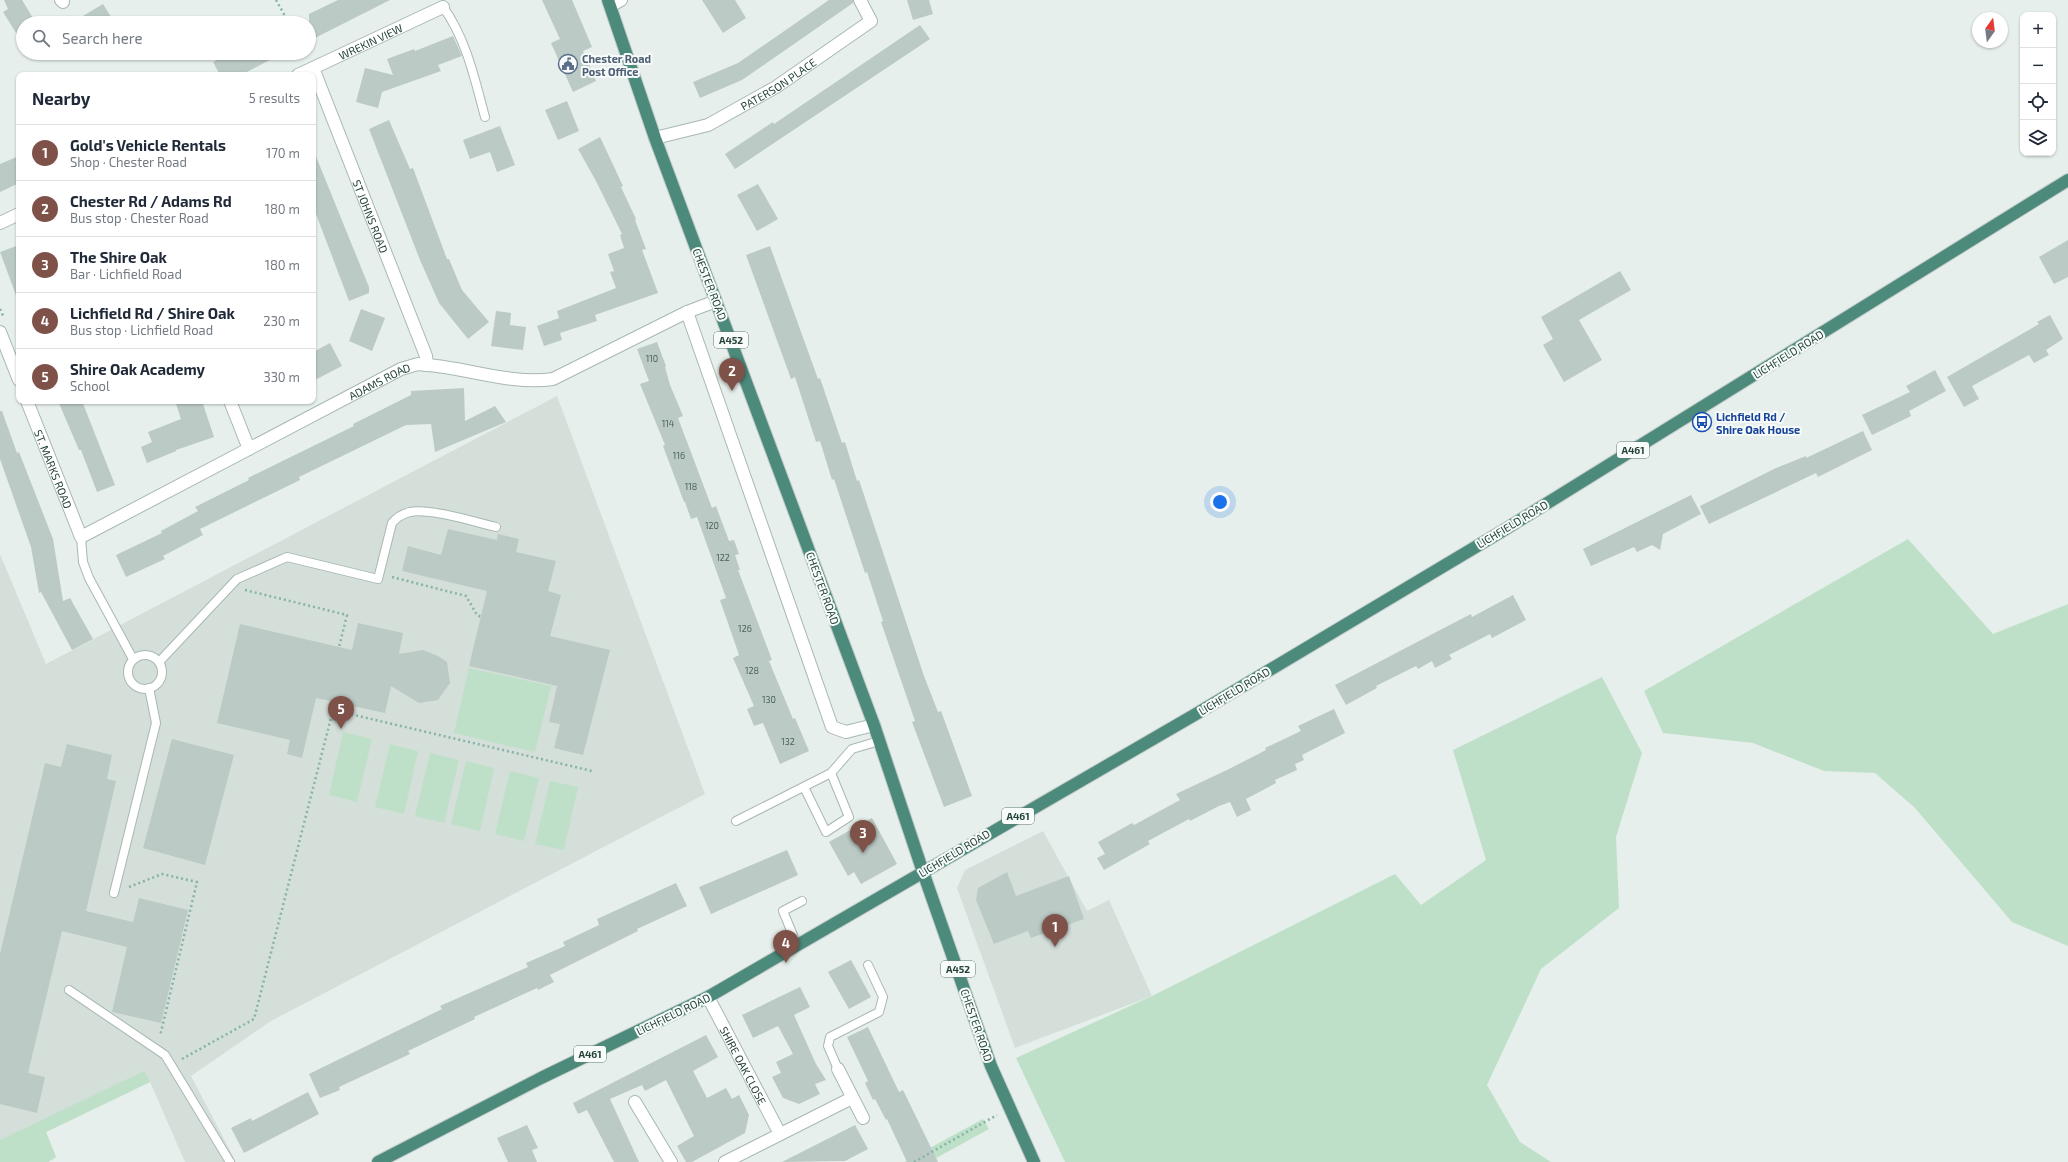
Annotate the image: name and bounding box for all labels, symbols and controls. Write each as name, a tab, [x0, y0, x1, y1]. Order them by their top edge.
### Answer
north arrow	[1972, 12, 2008, 48]
map controls	[2020, 12, 2056, 156]
button: +	[2020, 12, 2056, 48]
search box	[16, 16, 316, 60]
street label: WREKIN VIEW	[336, 20, 405, 62]
icon: search	[30, 27, 52, 49]
text: Search here	[62, 29, 143, 47]
button: −	[2020, 48, 2056, 84]
place label: Chester Road Post Office	[582, 52, 651, 78]
public building icon: Chester Road Post Office	[557, 53, 579, 75]
street label: PATERSON PLACE	[738, 55, 818, 112]
button: locate	[2020, 84, 2056, 120]
text: Nearby	[32, 88, 90, 108]
text: 5 results	[249, 90, 300, 106]
button: layers	[2020, 120, 2056, 156]
text: Gold's Vehicle Rentals	[70, 136, 226, 154]
text: 1	[42, 145, 48, 161]
text: 170 m	[266, 145, 300, 161]
text: Shop · Chester Road	[70, 154, 187, 170]
street label: ST JOHNS ROAD	[351, 177, 391, 255]
text: Chester Rd / Adams Rd	[70, 192, 232, 210]
text: 2	[41, 201, 49, 217]
text: 180 m	[265, 201, 300, 217]
text: Bus stop · Chester Road	[70, 210, 209, 226]
street label: CHESTER ROAD	[690, 246, 730, 322]
text: The Shire Oak	[70, 248, 167, 266]
text: 3	[41, 257, 49, 273]
text: 180 m	[265, 257, 300, 273]
text: Bar · Lichfield Road	[70, 266, 182, 282]
text: Lichfield Rd / Shire Oak	[70, 304, 235, 322]
text: 4	[41, 313, 49, 329]
text: 230 m	[263, 313, 300, 329]
text: Bus stop · Lichfield Road	[70, 322, 213, 338]
street label: LICHFIELD ROAD	[1750, 327, 1826, 381]
road number: A452	[714, 332, 748, 348]
house number: 110	[646, 353, 658, 364]
pin: 2	[719, 358, 745, 391]
text: Shire Oak Academy	[70, 360, 205, 378]
street label: ADAMS ROAD	[346, 360, 411, 402]
text: 5	[41, 369, 49, 385]
text: 330 m	[263, 369, 300, 385]
text: School	[70, 378, 110, 394]
place label: Lichfield Rd / Shire Oak House	[1716, 410, 1800, 436]
bus stop icon: Lichfield Rd / Shire Oak House	[1691, 411, 1713, 433]
house number: 114	[662, 418, 675, 429]
street label: ST. MARKS ROAD	[32, 428, 75, 510]
road number: A461	[1617, 442, 1649, 458]
house number: 116	[673, 450, 685, 461]
house number: 118	[685, 481, 697, 492]
your location	[1210, 492, 1230, 512]
street label: LICHFIELD ROAD	[1474, 498, 1550, 550]
house number: 120	[705, 520, 719, 531]
street label: CHESTER ROAD	[804, 550, 842, 626]
house number: 122	[716, 552, 730, 563]
house number: 126	[738, 623, 752, 634]
house number: 128	[745, 665, 759, 676]
street label: LICHFIELD ROAD	[1196, 665, 1272, 717]
house number: 130	[762, 694, 776, 705]
pin: 5	[328, 696, 354, 729]
house number: 132	[781, 736, 795, 747]
road number: A461	[1002, 808, 1034, 824]
pin: 3	[850, 820, 876, 853]
street label: LICHFIELD ROAD	[916, 827, 992, 879]
pin: 1	[1042, 914, 1068, 947]
pin: 4	[773, 930, 799, 963]
road number: A452	[941, 961, 975, 977]
street label: CHESTER ROAD	[958, 987, 996, 1063]
street label: LICHFIELD ROAD	[634, 990, 712, 1038]
street label: SHIRE OAK CLOSE	[718, 1024, 770, 1106]
road number: A461	[574, 1046, 606, 1062]

